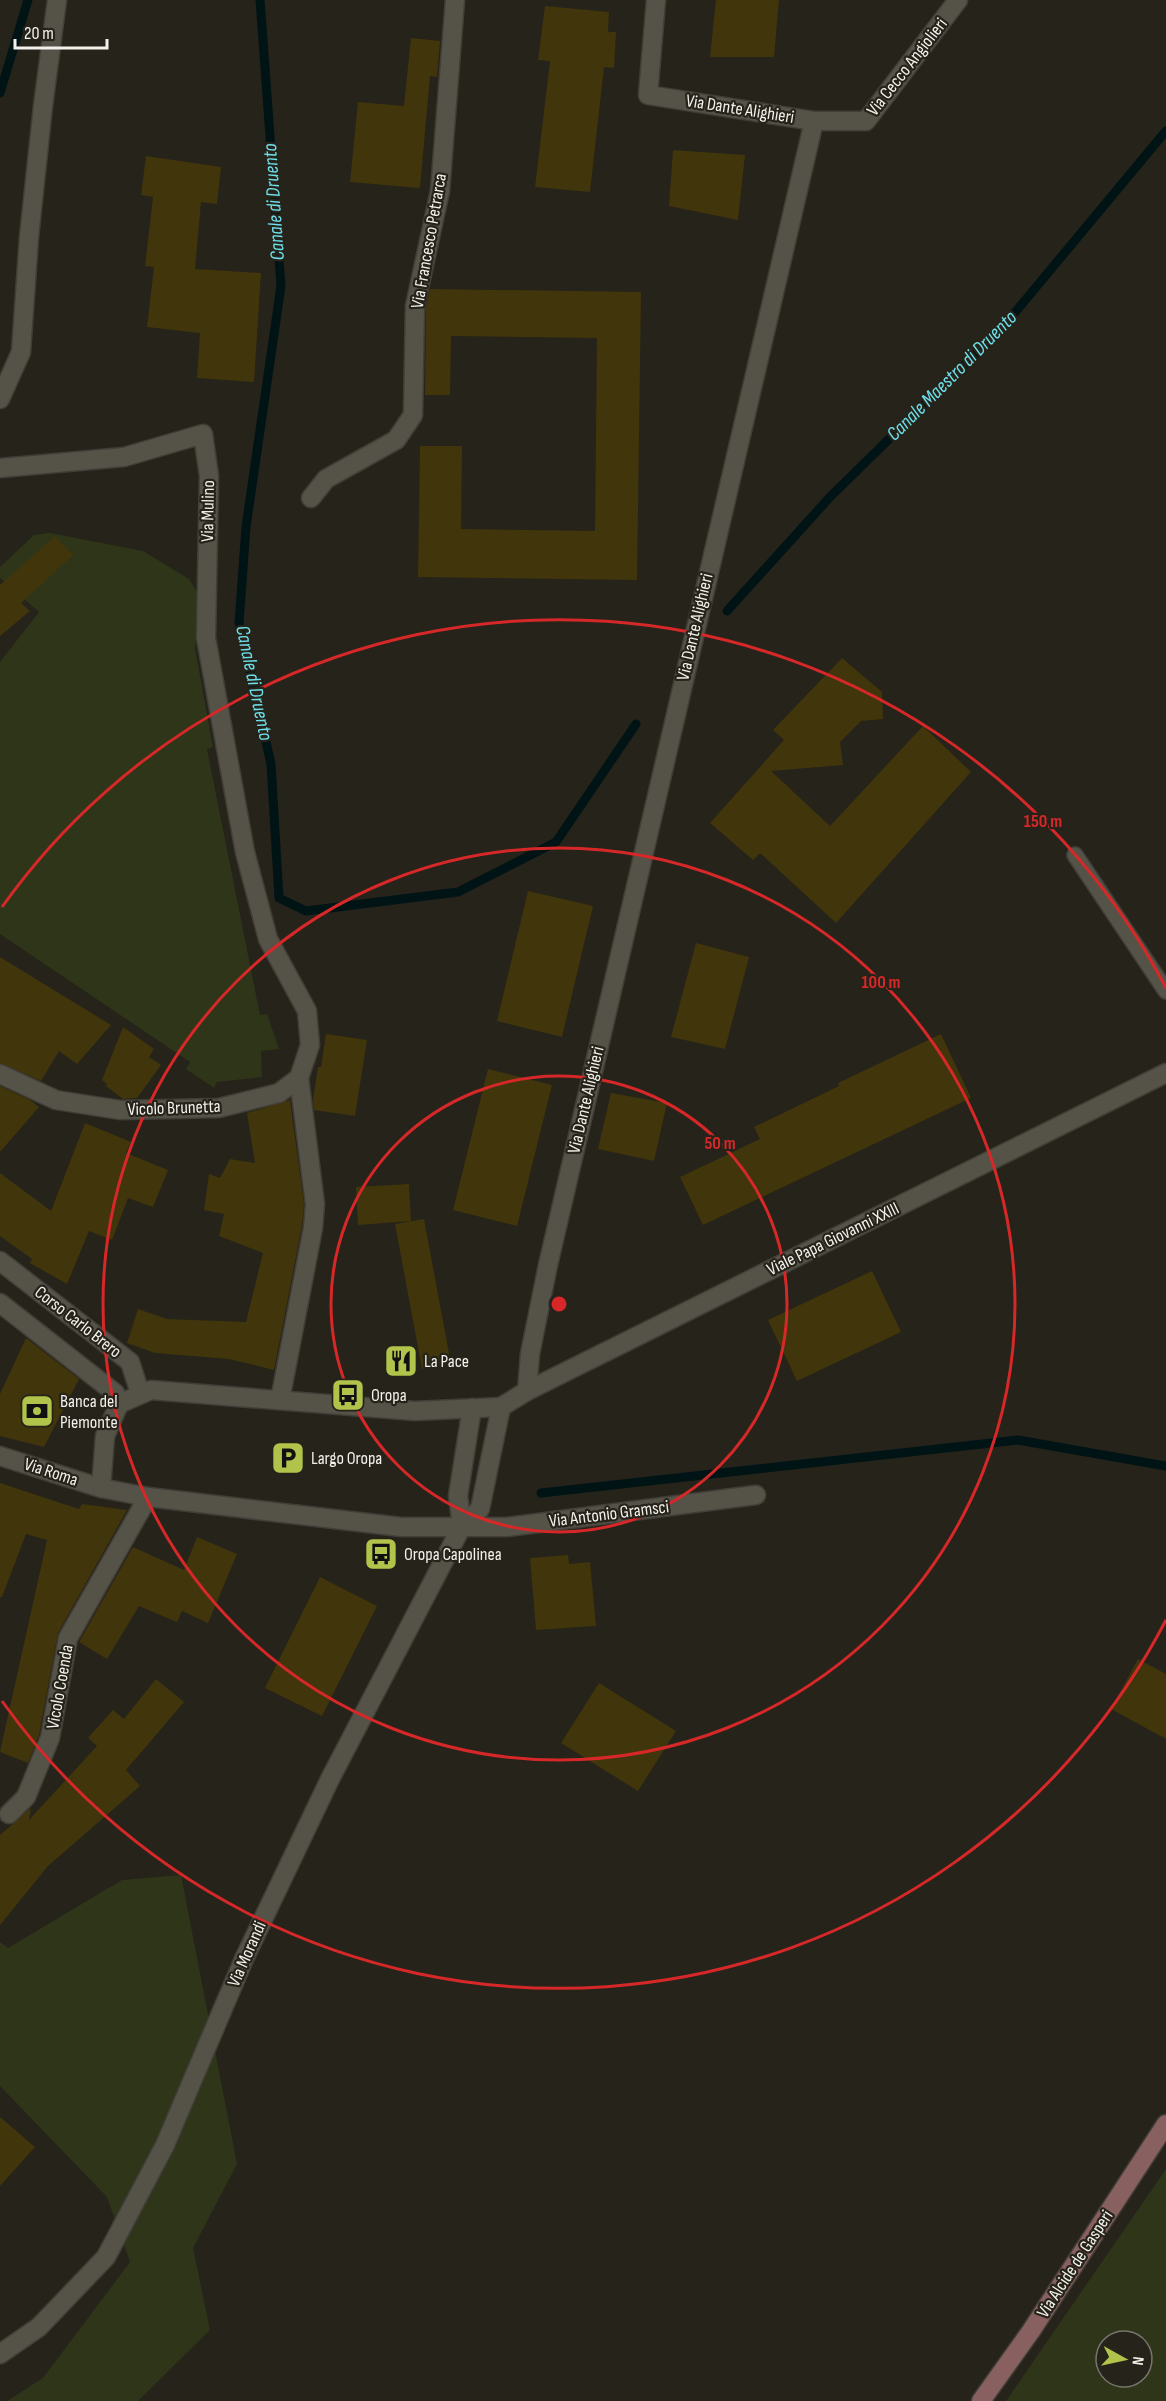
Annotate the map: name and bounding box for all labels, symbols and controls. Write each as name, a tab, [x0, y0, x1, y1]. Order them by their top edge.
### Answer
scale bar	[15, 12, 106, 50]
street label: Via Cecco Angiolieri	[862, 14, 952, 120]
text: 20 m	[24, 23, 54, 44]
street label: Via Dante Alighieri	[684, 90, 796, 128]
water label: Canale di Druento	[258, 143, 290, 261]
street label: Via Francesco Petrarca	[407, 172, 451, 310]
water label: Canale Maestro di Druento	[882, 306, 1022, 446]
street label: Via Mulino	[197, 480, 219, 542]
street label: Via Dante Alighieri	[672, 571, 718, 683]
water label: Canale di Druento	[230, 623, 278, 743]
text: 150 m	[1024, 811, 1062, 832]
text: 100 m	[862, 972, 901, 993]
street label: Via Dante Alighieri	[563, 1044, 609, 1156]
street label: Vicolo Brunetta	[127, 1096, 221, 1120]
text: 50 m	[704, 1133, 736, 1154]
street label: Viale Papa Giovanni XXIII	[763, 1198, 903, 1280]
street label: Corso Carlo Brero	[30, 1282, 126, 1362]
centre of rings	[549, 1294, 569, 1314]
restaurant icon: La Pace	[383, 1343, 419, 1379]
place label: La Pace	[424, 1351, 469, 1372]
bus stop icon: Oropa	[330, 1377, 366, 1413]
place label: Oropa	[371, 1385, 407, 1406]
place label: Banca del Piemonte	[60, 1391, 118, 1433]
bank icon: Banca del Piemonte	[19, 1393, 55, 1429]
parking icon: Largo Oropa	[270, 1440, 306, 1476]
place label: Largo Oropa	[311, 1448, 382, 1469]
street label: Via Roma	[21, 1453, 81, 1491]
street label: Via Antonio Gramsci	[548, 1496, 670, 1532]
bus stop icon: Oropa Capolinea	[363, 1536, 399, 1572]
place label: Oropa Capolinea	[404, 1544, 502, 1565]
street label: Vicolo Coenda	[42, 1643, 78, 1731]
street label: Via Morandi	[223, 1918, 271, 1990]
street label: Via Alcide de Gasperi	[1032, 2206, 1118, 2322]
north arrow	[1094, 2329, 1154, 2389]
text: N	[1127, 2355, 1147, 2366]

